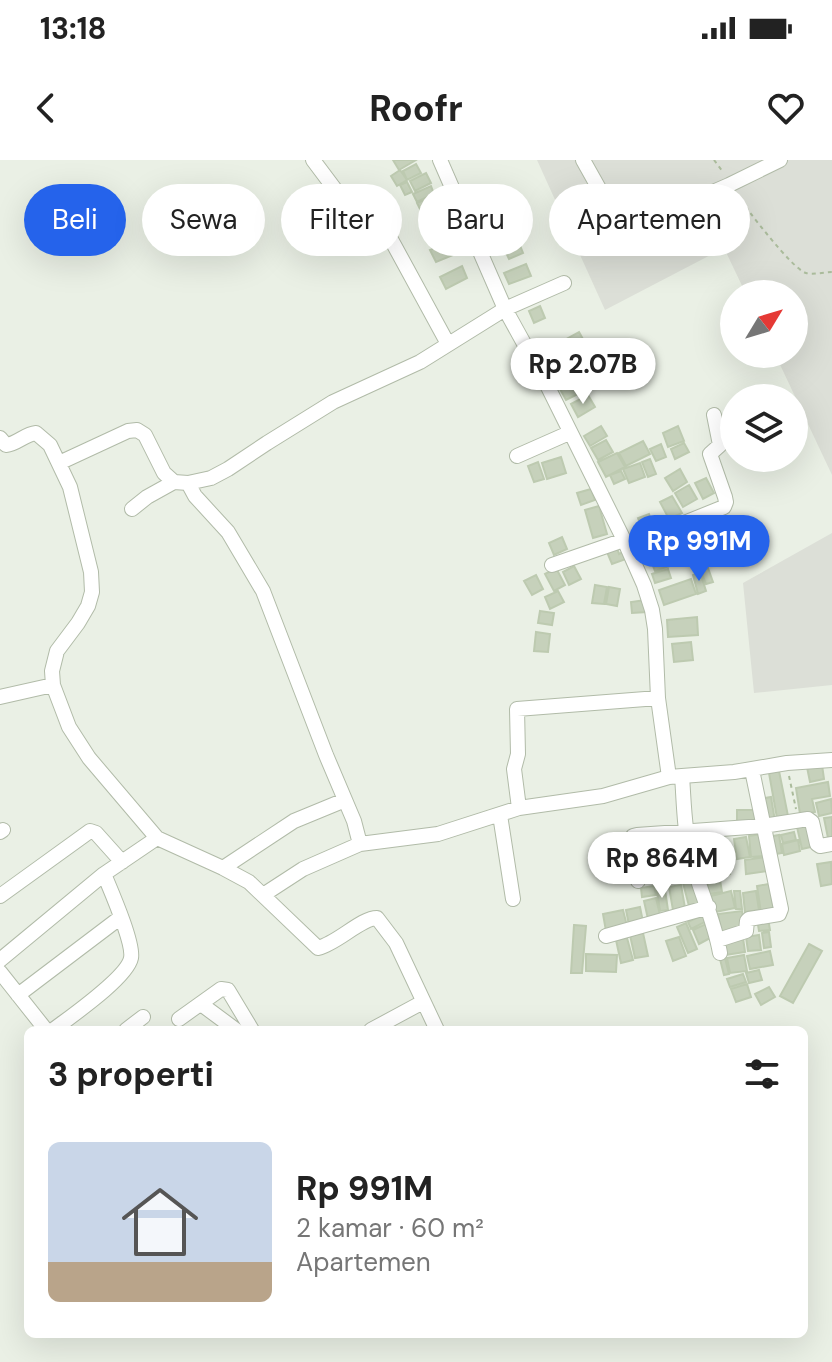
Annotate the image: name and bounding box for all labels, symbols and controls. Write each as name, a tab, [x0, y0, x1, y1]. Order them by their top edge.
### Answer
text: 13:18	[40, 9, 107, 48]
text: Roofr	[369, 85, 463, 132]
icon: back	[24, 86, 68, 130]
icon: heart	[764, 86, 808, 130]
chip: Beli	[24, 184, 126, 256]
chip: Sewa	[142, 184, 265, 256]
chip: Filter	[281, 184, 402, 256]
chip: Baru	[418, 184, 533, 256]
chip: Apartemen	[549, 184, 750, 256]
north arrow	[720, 280, 808, 368]
map controls	[720, 280, 808, 472]
pin: Rp 2.07B	[500, 338, 666, 406]
text: Rp 2.07B	[529, 347, 637, 381]
button: layers	[720, 384, 808, 472]
pin: Rp 991M	[625, 515, 773, 583]
text: Rp 991M	[647, 524, 751, 558]
pin: Rp 864M	[588, 832, 736, 900]
text: Rp 864M	[606, 841, 718, 875]
text: 3 properti	[48, 1052, 214, 1097]
icon: filters	[740, 1052, 784, 1096]
text: Rp 991M	[296, 1166, 433, 1211]
icon: home	[112, 1174, 208, 1270]
text: 2 kamar · 60 m²	[296, 1211, 484, 1245]
text: Apartemen	[296, 1245, 431, 1279]

